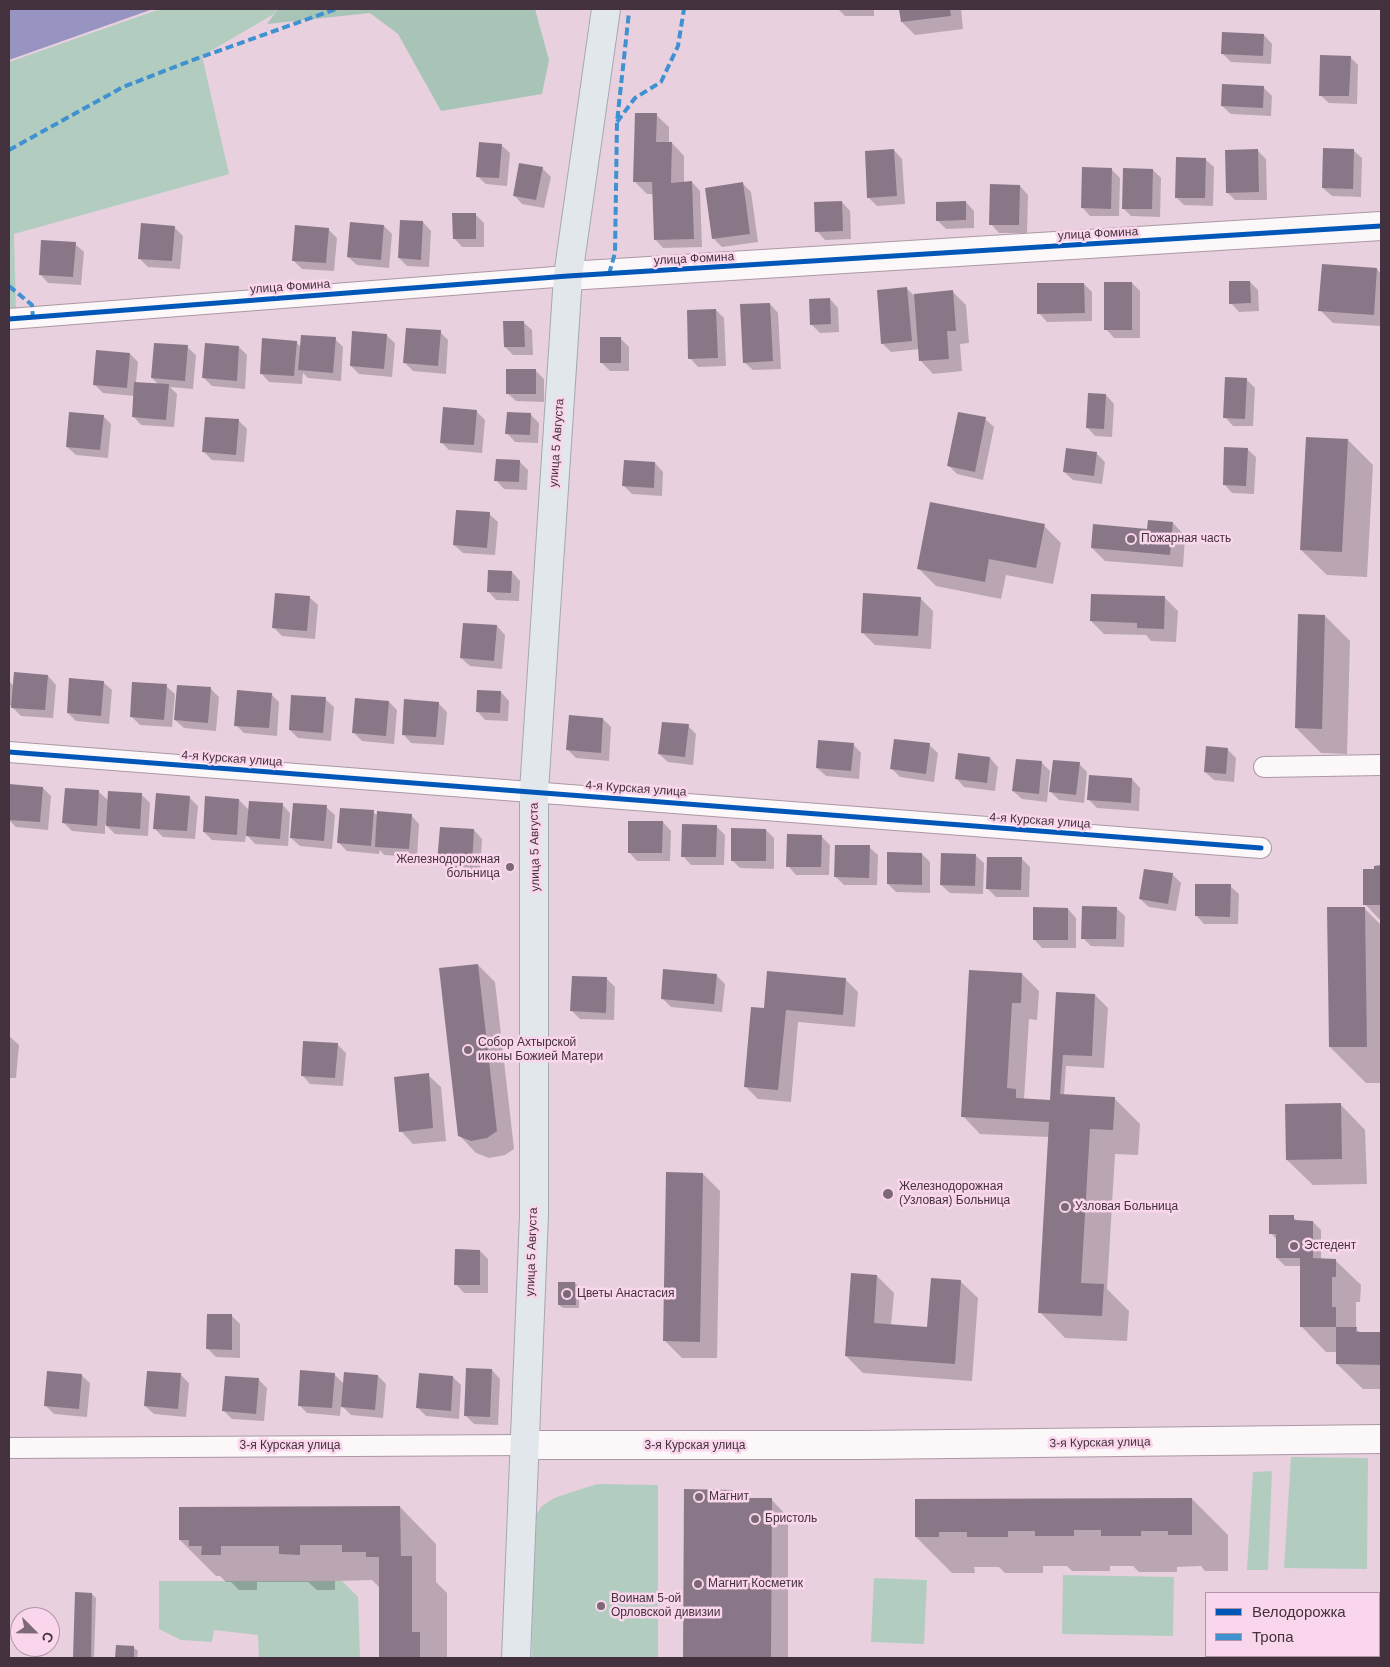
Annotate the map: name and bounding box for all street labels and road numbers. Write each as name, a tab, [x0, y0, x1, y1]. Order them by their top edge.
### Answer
street label: улица Фомина	[1057, 225, 1139, 243]
street label: улица Фомина	[653, 250, 735, 268]
street label: улица Фомина	[249, 277, 331, 297]
street label: улица 5 Августа	[547, 398, 567, 488]
street label: 4-я Курская улица	[181, 748, 283, 770]
street label: 4-я Курская улица	[585, 778, 687, 800]
street label: улица 5 Августа	[527, 802, 543, 892]
street label: 4-я Курская улица	[989, 810, 1091, 832]
street label: улица 5 Августа	[523, 1207, 541, 1297]
street label: 3-я Курская улица	[1049, 1435, 1151, 1451]
street label: 3-я Курская улица	[239, 1439, 341, 1453]
street label: 3-я Курская улица	[644, 1439, 746, 1453]

